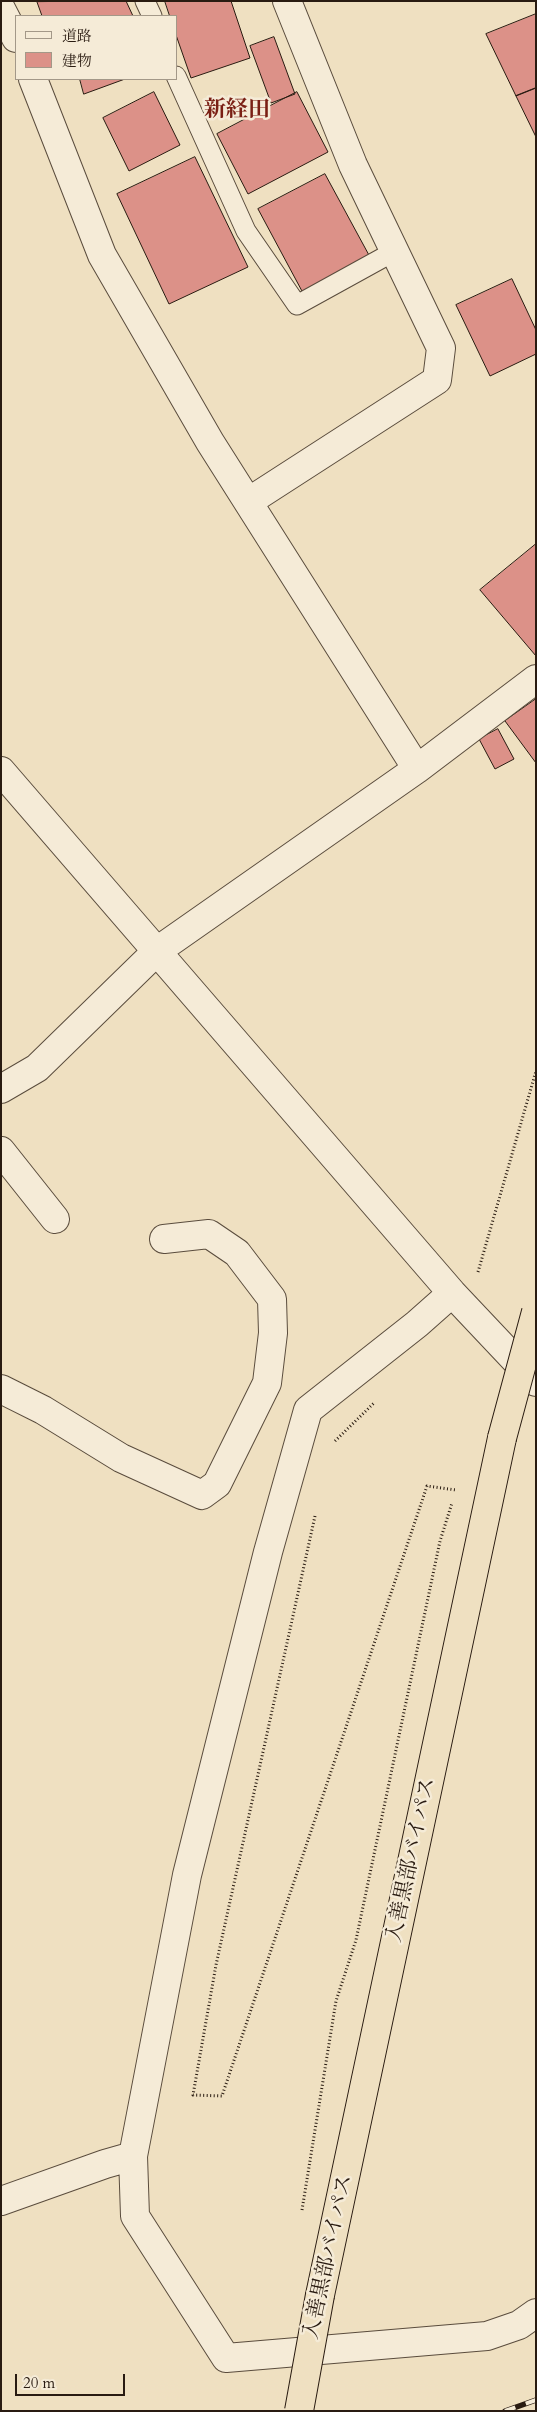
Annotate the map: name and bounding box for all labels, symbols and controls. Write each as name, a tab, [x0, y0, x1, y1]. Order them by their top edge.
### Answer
legend	[15, 15, 178, 80]
text: 道路	[62, 26, 92, 46]
text: 建物	[62, 51, 92, 71]
district label: 新経田	[204, 98, 270, 124]
street label: 入善黒部バイパス	[382, 1775, 442, 1945]
street label: 入善黒部バイパス	[299, 2172, 359, 2342]
scale bar	[18, 2364, 128, 2396]
text: 20 m	[23, 2373, 55, 2393]

